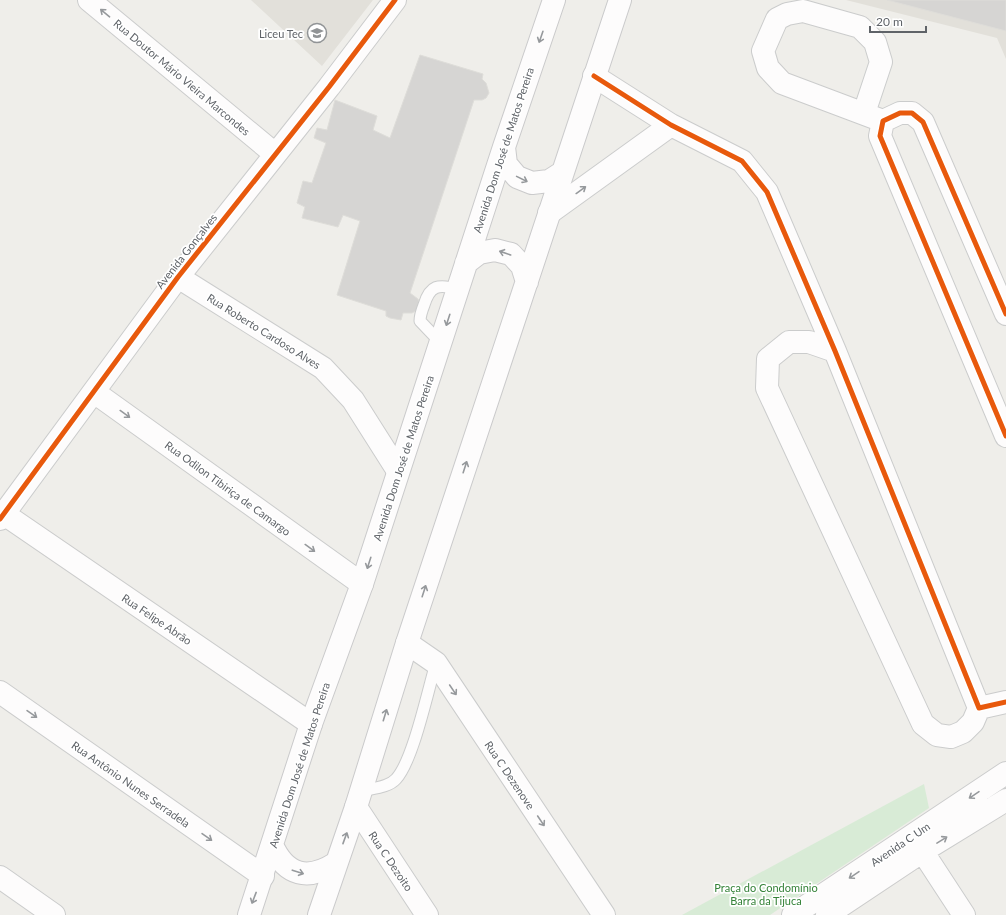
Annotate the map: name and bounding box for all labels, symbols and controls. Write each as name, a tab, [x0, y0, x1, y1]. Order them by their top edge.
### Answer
scale bar	[870, 8, 926, 34]
one-way arrow	[99, 9, 110, 18]
text: 20 m	[876, 14, 903, 29]
street label: Rua Doutor Mário Vieira Marcondes	[111, 16, 253, 138]
school or university icon: Liceu Tec	[306, 22, 328, 44]
place label: Liceu Tec	[259, 27, 303, 40]
one-way arrow	[536, 30, 544, 42]
street label: Avenida Dom José de Matos Pereira	[470, 66, 536, 234]
one-way arrow	[516, 176, 528, 183]
one-way arrow	[575, 186, 586, 195]
street label: Avenida Gonçalves	[153, 211, 219, 291]
one-way arrow	[499, 248, 511, 256]
street label: Rua Roberto Cardoso Alves	[205, 291, 323, 371]
one-way arrow	[443, 314, 451, 326]
street label: Avenida Dom José de Matos Pereira	[370, 374, 436, 542]
one-way arrow	[120, 410, 131, 418]
street label: Rua Odilon Tibiriça de Camargo	[163, 438, 293, 538]
one-way arrow	[462, 462, 470, 474]
one-way arrow	[305, 543, 316, 552]
one-way arrow	[364, 557, 372, 569]
one-way arrow	[421, 585, 429, 597]
street label: Rua Felipe Abrão	[120, 591, 194, 647]
street label: Avenida Dom José de Matos Pereira	[266, 681, 332, 849]
one-way arrow	[449, 684, 457, 695]
one-way arrow	[382, 708, 389, 721]
one-way arrow	[26, 710, 37, 718]
street label: Rua Antônio Nunes Serradela	[69, 738, 193, 830]
street label: Rua C Dezenove	[482, 738, 538, 812]
one-way arrow	[968, 791, 979, 799]
one-way arrow	[537, 815, 545, 826]
street label: Avenida C Um	[868, 819, 932, 869]
street label: Rua C Dezoito	[366, 829, 416, 893]
one-way arrow	[201, 833, 212, 841]
one-way arrow	[341, 833, 349, 845]
one-way arrow	[936, 836, 947, 844]
one-way arrow	[291, 869, 304, 876]
one-way arrow	[849, 871, 860, 879]
park label: Praça do Condomínio Barra da Tijuca	[714, 881, 818, 907]
one-way arrow	[250, 892, 258, 904]

